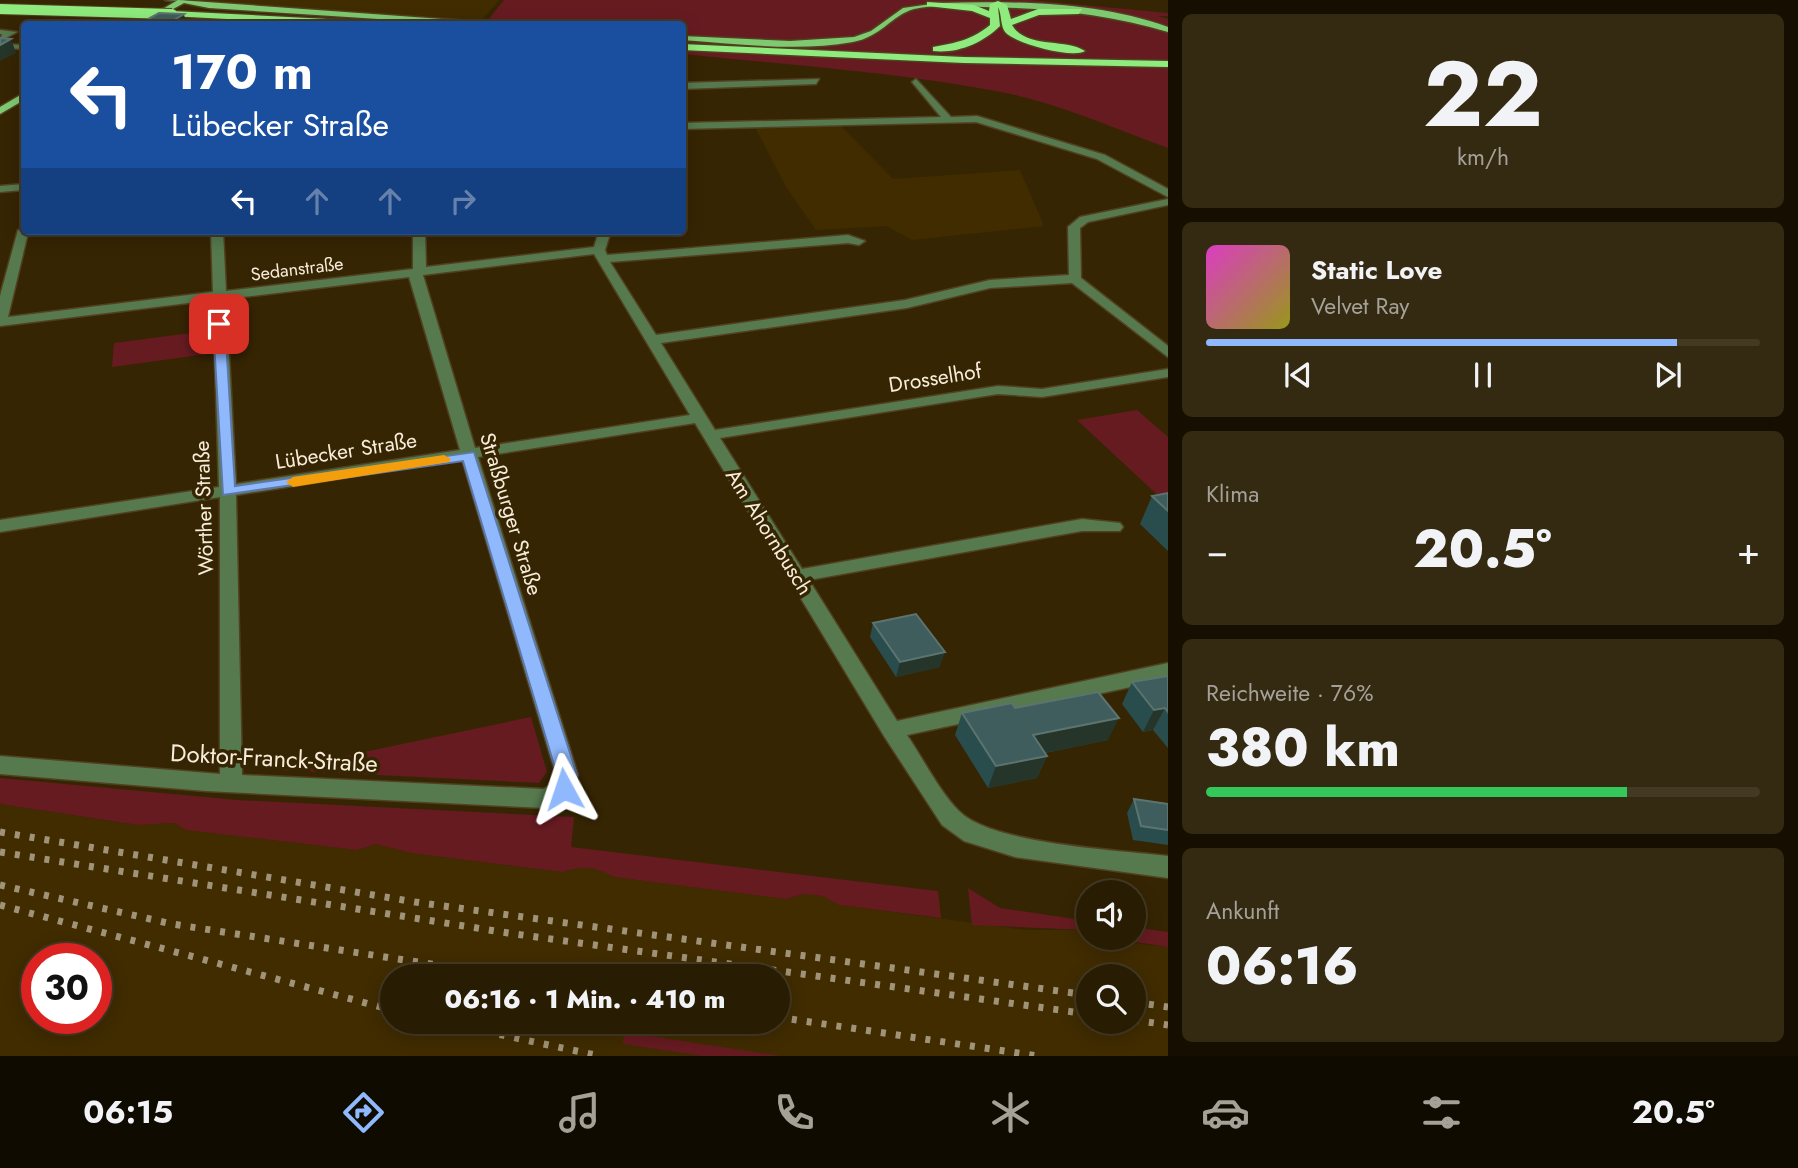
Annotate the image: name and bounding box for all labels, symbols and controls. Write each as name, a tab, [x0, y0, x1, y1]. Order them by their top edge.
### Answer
text: 22	[1423, 29, 1543, 160]
text: 170 m	[171, 37, 313, 107]
icon: left	[56, 49, 147, 140]
text: Lübecker Straße	[171, 102, 389, 148]
text: km/h	[1457, 140, 1509, 174]
icon: left	[225, 182, 263, 220]
icon: ahead	[298, 182, 336, 220]
icon: ahead	[371, 182, 409, 220]
icon: right	[444, 182, 482, 220]
street label: Sedanstraße	[249, 250, 345, 288]
text: Static Love	[1311, 251, 1443, 289]
text: Velvet Ray	[1311, 289, 1409, 323]
pin	[189, 294, 249, 354]
icon: arrive	[200, 305, 238, 343]
street label: Drosselhof	[886, 356, 985, 400]
icon: previous	[1279, 356, 1317, 394]
icon: pause	[1464, 356, 1502, 394]
icon: next	[1649, 356, 1687, 394]
street label: Lübecker Straße	[273, 425, 419, 477]
street label: Straßburger Straße	[472, 429, 550, 599]
street label: Wörther Straße	[187, 440, 221, 576]
street label: Am Ahornbusch	[718, 463, 820, 601]
text: Klima	[1206, 477, 1259, 511]
text: 20.5°	[1413, 511, 1552, 587]
text: −	[1206, 523, 1228, 578]
text: +	[1737, 523, 1760, 578]
text: Reichweite · 76%	[1206, 676, 1373, 710]
text: 380 km	[1206, 710, 1400, 786]
street label: Doktor-Franck-Straße	[169, 735, 379, 781]
position arrow	[527, 752, 601, 826]
map controls	[1076, 880, 1146, 1034]
button: sound	[1076, 880, 1146, 950]
text: Ankunft	[1206, 894, 1279, 928]
text: 06:16	[1206, 928, 1358, 1004]
speed limit sign: 30	[21, 943, 112, 1034]
button: search	[1076, 964, 1146, 1034]
text: 06:16 · 1 Min. · 410 m	[445, 980, 725, 1018]
icon: directions	[339, 1088, 388, 1137]
icon: music	[555, 1088, 604, 1137]
icon: phone	[770, 1088, 819, 1137]
icon: climate	[986, 1088, 1035, 1137]
icon: car	[1201, 1088, 1250, 1137]
icon: filters	[1417, 1088, 1466, 1137]
text: 06:15	[83, 1089, 173, 1135]
text: 20.5°	[1632, 1089, 1715, 1135]

